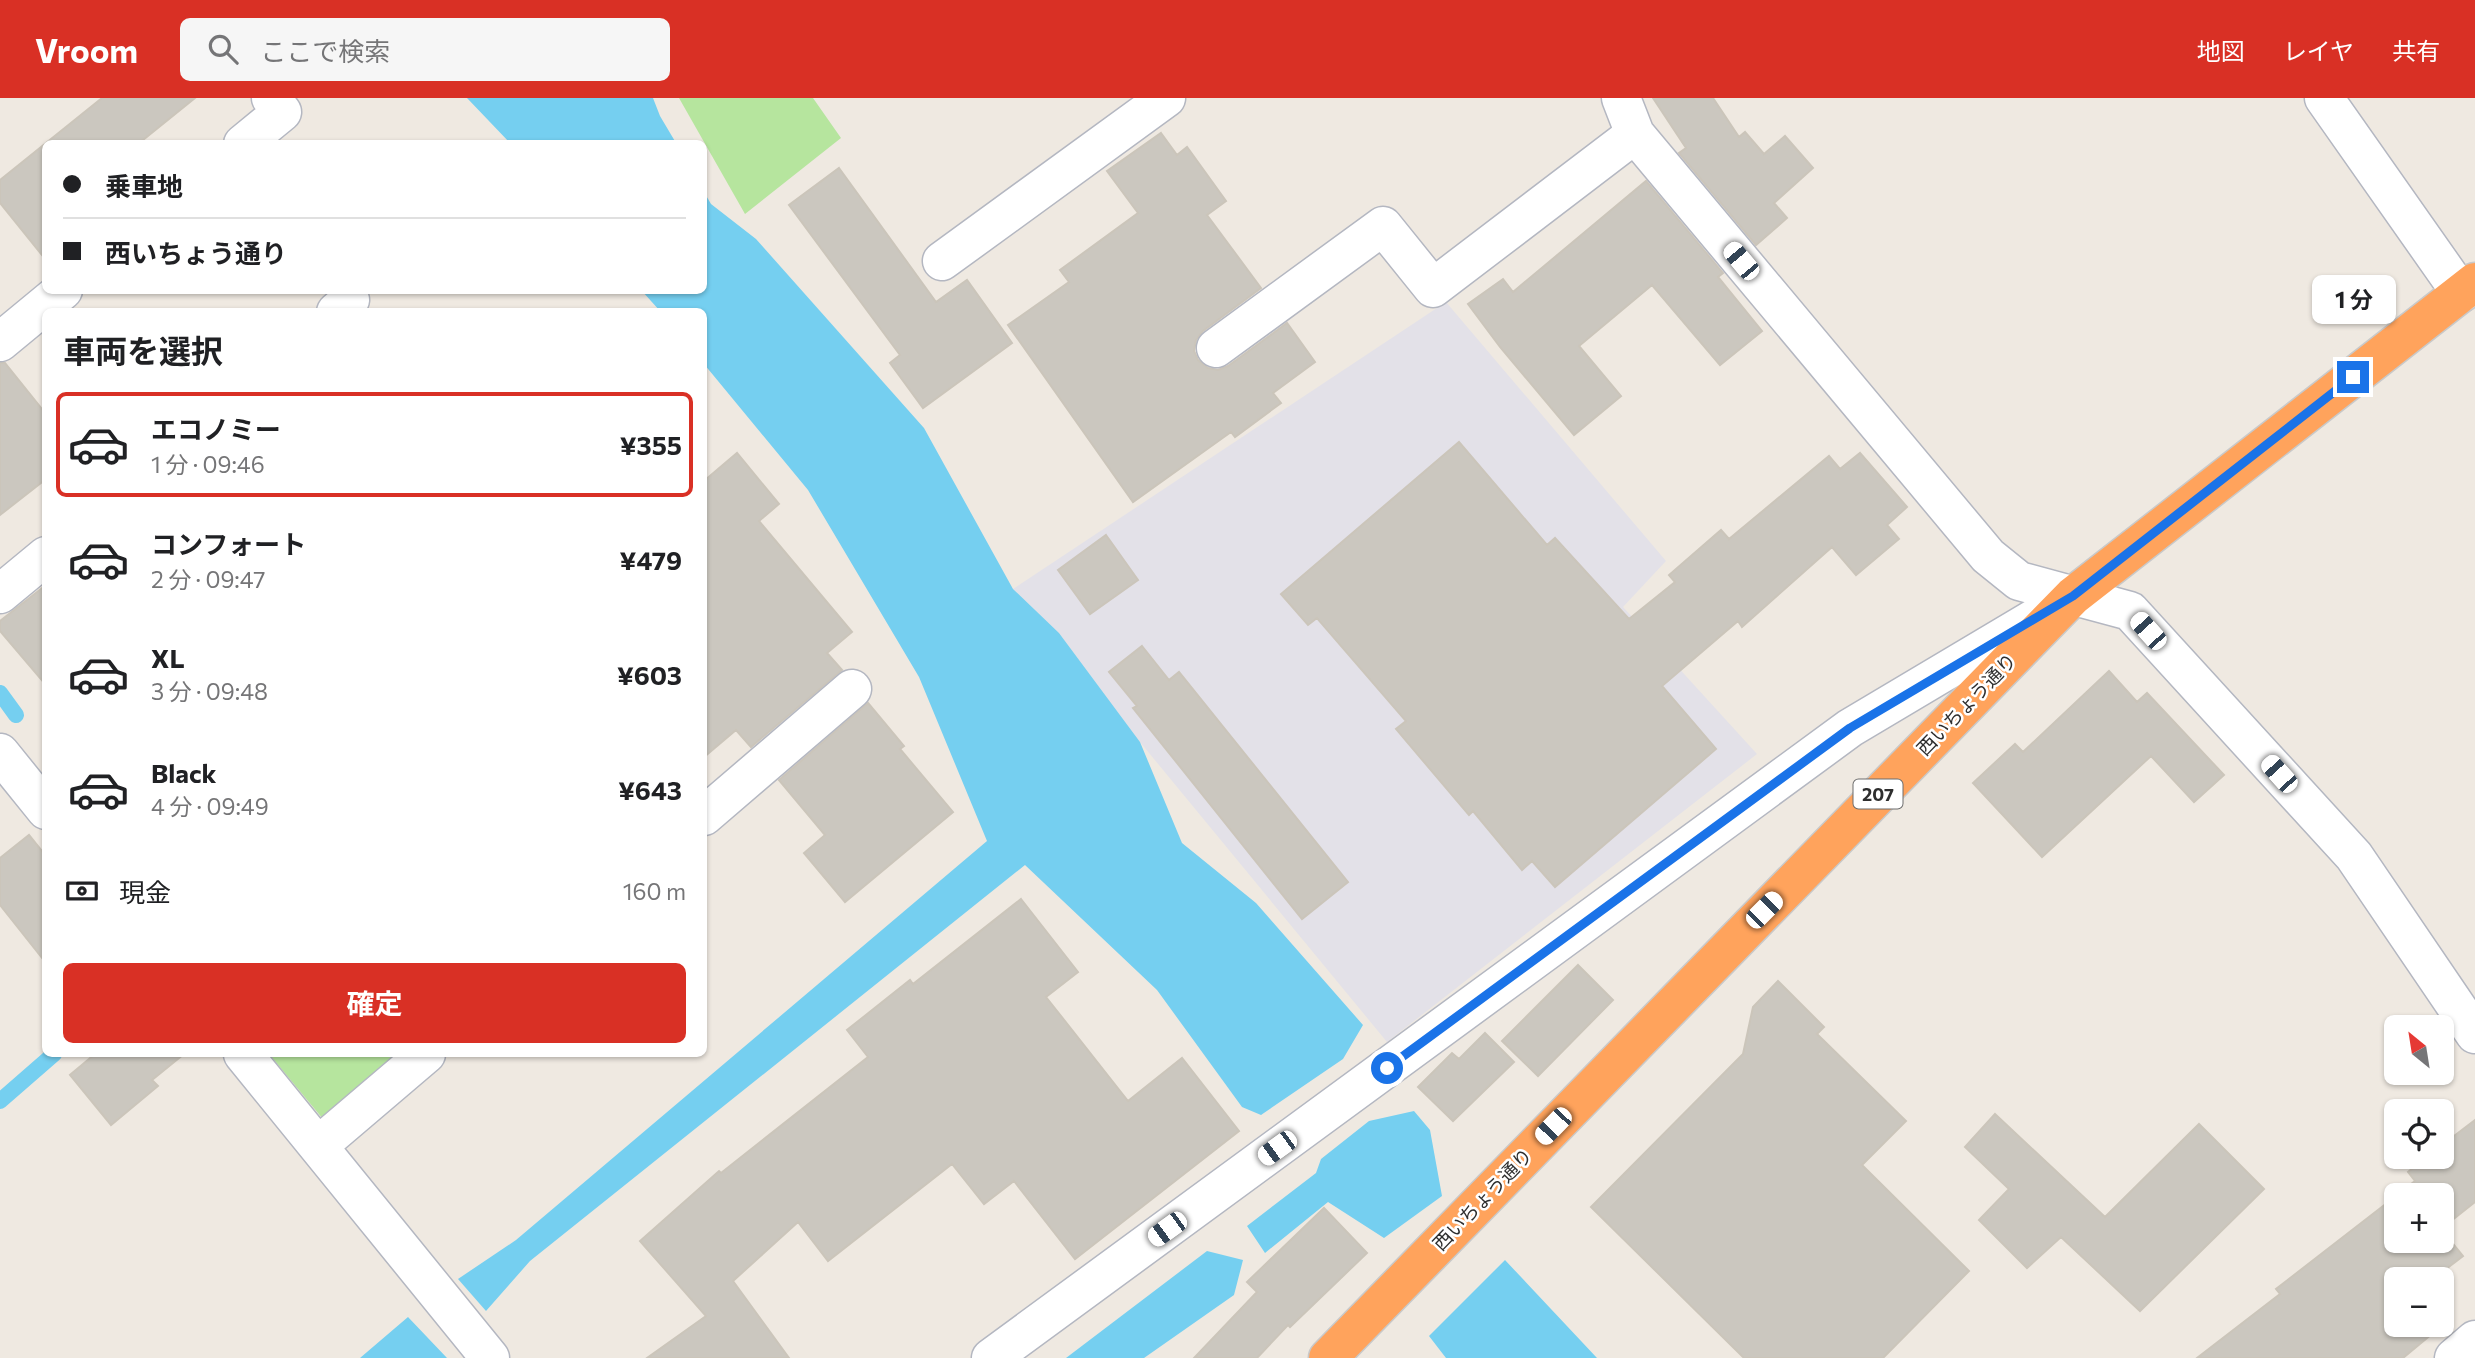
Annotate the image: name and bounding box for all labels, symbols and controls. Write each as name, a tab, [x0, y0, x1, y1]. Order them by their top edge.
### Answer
search box	[180, 18, 670, 81]
text: Vroom	[35, 29, 138, 70]
icon: search	[204, 30, 242, 68]
text: ここで検索	[260, 35, 390, 66]
text: 地図	[2197, 36, 2245, 65]
text: レイヤ	[2283, 36, 2354, 65]
text: 共有	[2392, 36, 2440, 65]
text: 乗車地	[105, 170, 183, 201]
text: 西いちょう通り	[105, 237, 287, 268]
car	[1720, 238, 1763, 284]
callout: 1 分	[2311, 275, 2395, 324]
text: 1 分	[2335, 285, 2373, 313]
text: 車両を選択	[63, 330, 223, 370]
route end	[2337, 361, 2369, 393]
icon: car	[67, 413, 130, 476]
text: エコノミー	[151, 413, 281, 444]
text: ¥355	[620, 429, 682, 460]
text: 1 分 · 09:46	[151, 450, 265, 478]
icon: car	[67, 528, 130, 591]
text: コンフォート	[151, 528, 306, 559]
text: ¥479	[620, 544, 682, 575]
text: 2 分 · 09:47	[151, 565, 265, 593]
car	[2127, 608, 2170, 654]
text: XL	[151, 642, 185, 673]
icon: car	[67, 643, 130, 706]
street label: 西いちょう通り	[1912, 648, 2020, 760]
text: ¥603	[617, 659, 682, 690]
text: 3 分 · 09:48	[151, 677, 268, 705]
car	[2258, 751, 2301, 797]
text: Black	[151, 757, 217, 788]
icon: car	[67, 758, 130, 821]
text: ¥643	[618, 774, 682, 805]
road number: 207	[1854, 780, 1902, 808]
text: 4 分 · 09:49	[151, 792, 269, 820]
icon: cash	[63, 872, 101, 910]
text: 現金	[119, 876, 171, 907]
text: 160 m	[623, 877, 686, 905]
car	[1742, 888, 1787, 932]
button: 確定	[63, 963, 686, 1043]
north arrow	[2384, 1015, 2454, 1085]
map controls	[2384, 1015, 2454, 1337]
route start	[1371, 1052, 1403, 1084]
button: locate	[2384, 1099, 2454, 1169]
car	[1531, 1104, 1576, 1148]
car	[1254, 1127, 1301, 1169]
street label: 西いちょう通り	[1428, 1143, 1536, 1255]
button: +	[2384, 1183, 2454, 1253]
car	[1144, 1208, 1191, 1250]
button: −	[2384, 1267, 2454, 1337]

